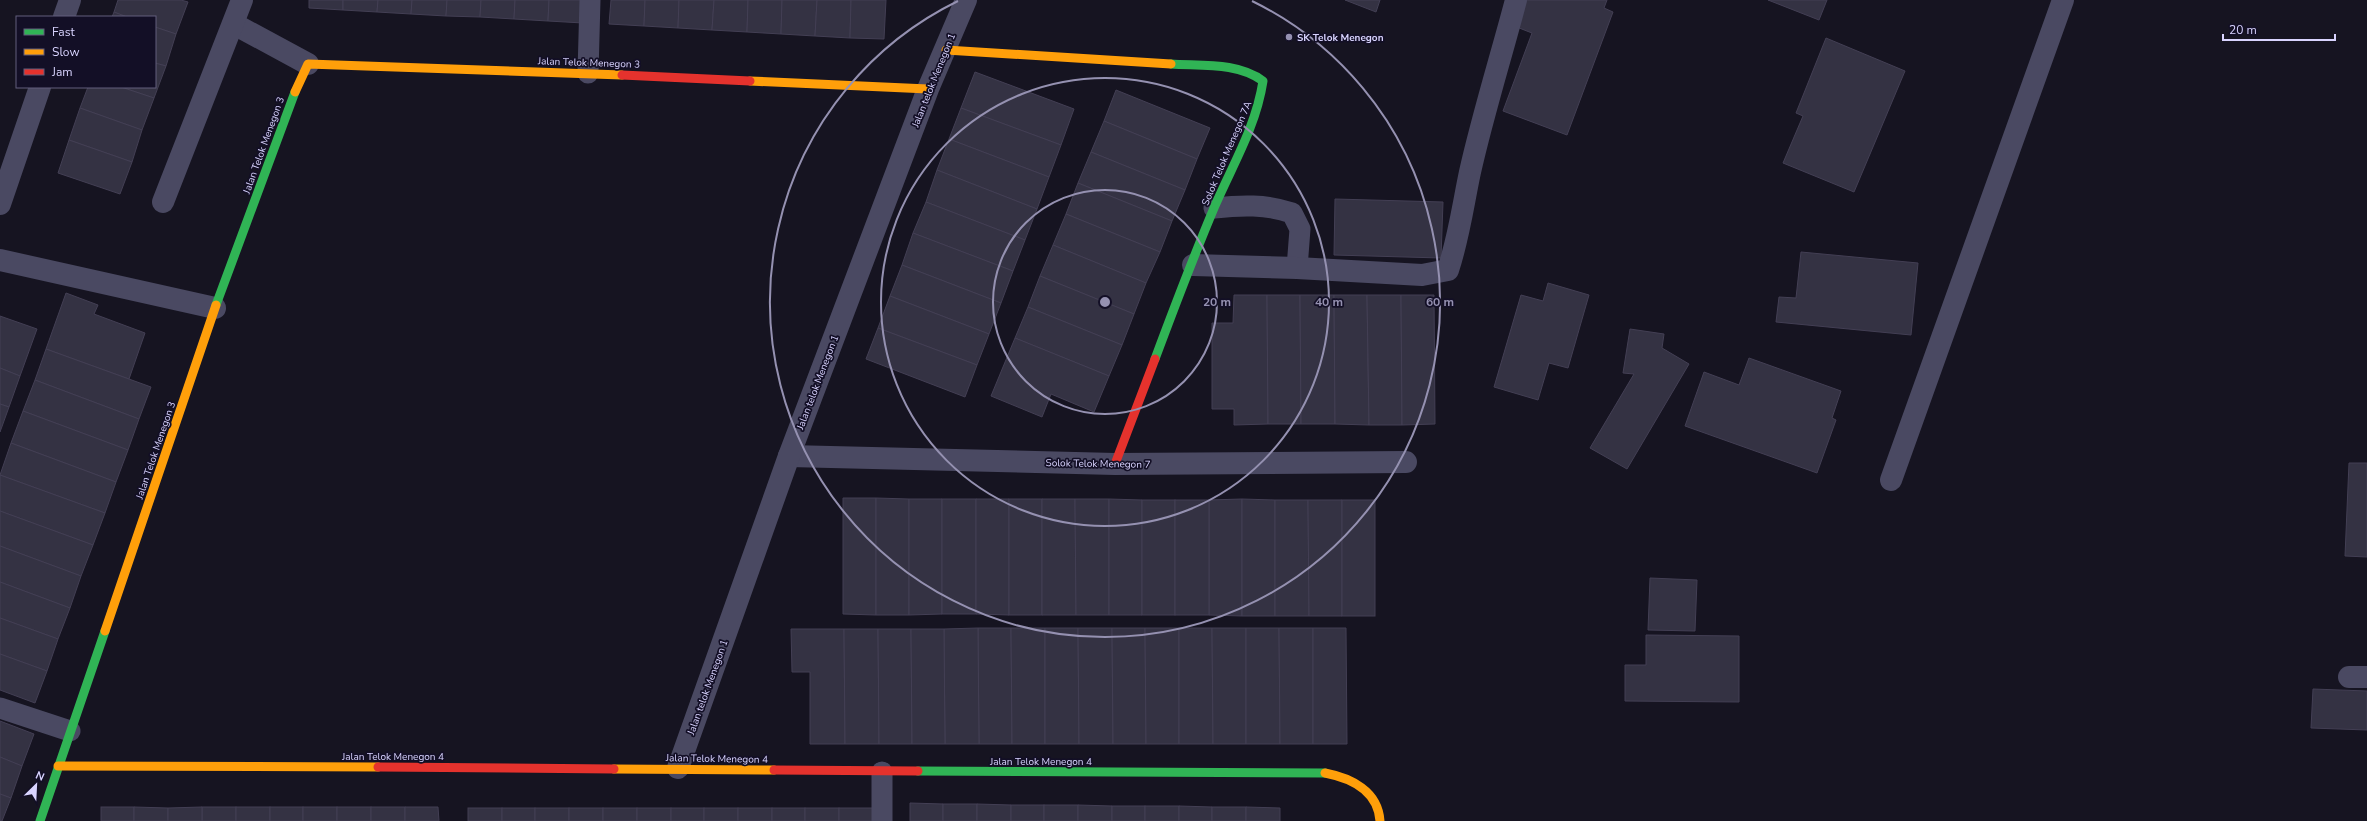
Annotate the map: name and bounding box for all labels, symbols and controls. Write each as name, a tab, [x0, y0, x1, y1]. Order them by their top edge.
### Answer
legend	[16, 16, 156, 88]
scale bar	[2223, 16, 2335, 42]
text: 20 m	[2229, 22, 2257, 38]
text: Fast	[52, 24, 75, 40]
street label: Jalan telok Menegon 1	[908, 31, 959, 130]
place label: SK Telok Menegon	[1297, 31, 1384, 45]
marker: SK Telok Menegon	[1284, 32, 1294, 42]
text: Slow	[52, 44, 80, 60]
street label: Jalan Telok Menegon 3	[537, 54, 640, 72]
text: Jam	[51, 64, 73, 80]
street label: Jalan Telok Menegon 3	[240, 95, 288, 197]
street label: Solok Telok Menegon 7A	[1199, 98, 1256, 208]
text: 20 m	[1203, 294, 1231, 310]
text: 40 m	[1315, 294, 1343, 310]
text: 60 m	[1426, 294, 1454, 310]
centre of rings	[1098, 295, 1112, 309]
street label: Jalan telok Menegon 1	[793, 333, 842, 433]
street label: Jalan Telok Menegon 3	[132, 400, 179, 502]
street label: Solok Telok Menegon 7	[1045, 456, 1151, 472]
street label: Jalan telok Menegon 1	[684, 638, 732, 738]
street label: Jalan Telok Menegon 4	[341, 750, 444, 764]
street label: Jalan Telok Menegon 4	[665, 751, 768, 767]
street label: Jalan Telok Menegon 4	[989, 755, 1092, 769]
north arrow	[16, 765, 56, 805]
text: N	[33, 768, 47, 785]

